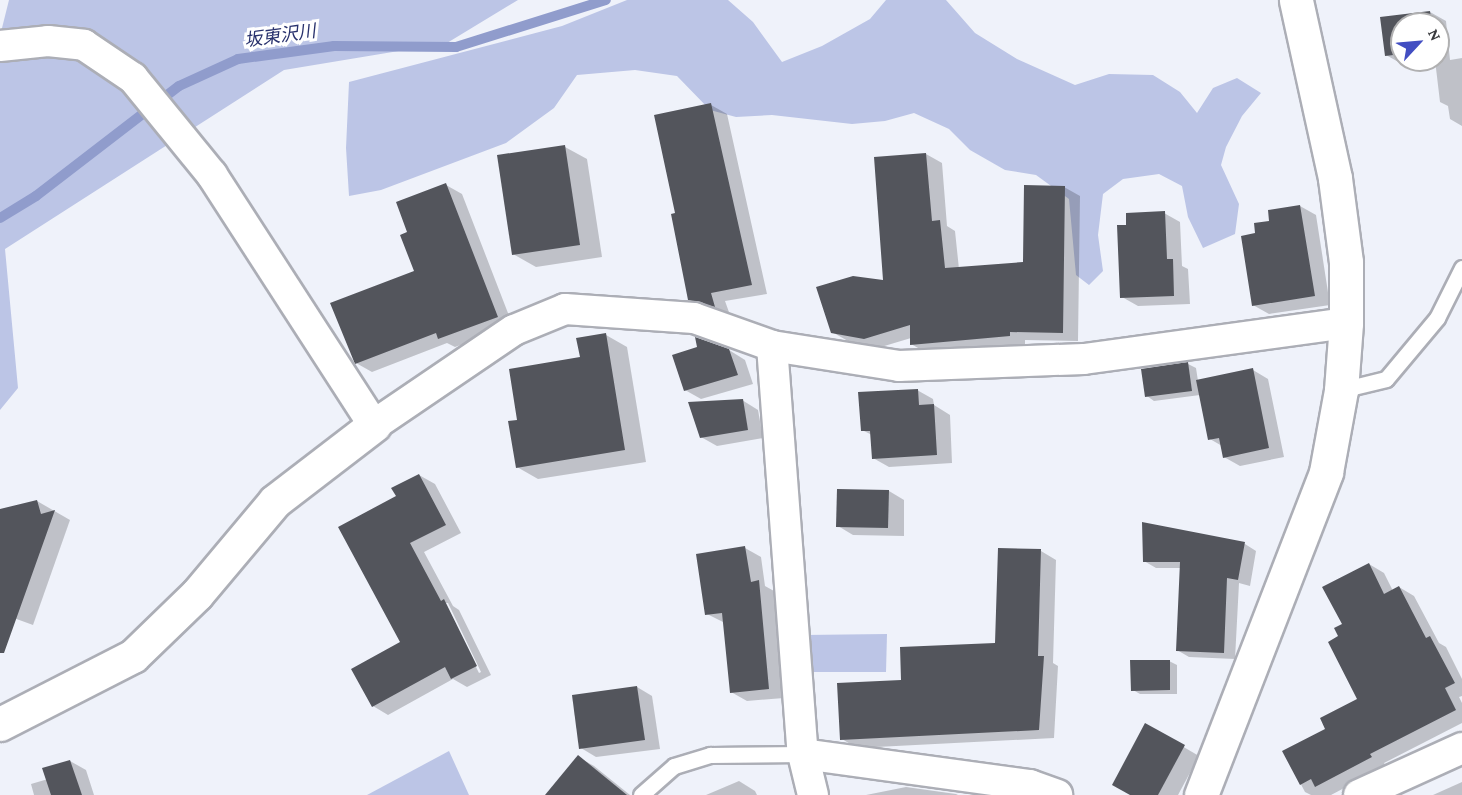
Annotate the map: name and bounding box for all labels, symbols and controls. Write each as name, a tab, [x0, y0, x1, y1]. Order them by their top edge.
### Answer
north arrow	[1390, 12, 1450, 72]
water label: 坂東沢川	[243, 20, 317, 52]
text: N	[1425, 26, 1445, 43]

